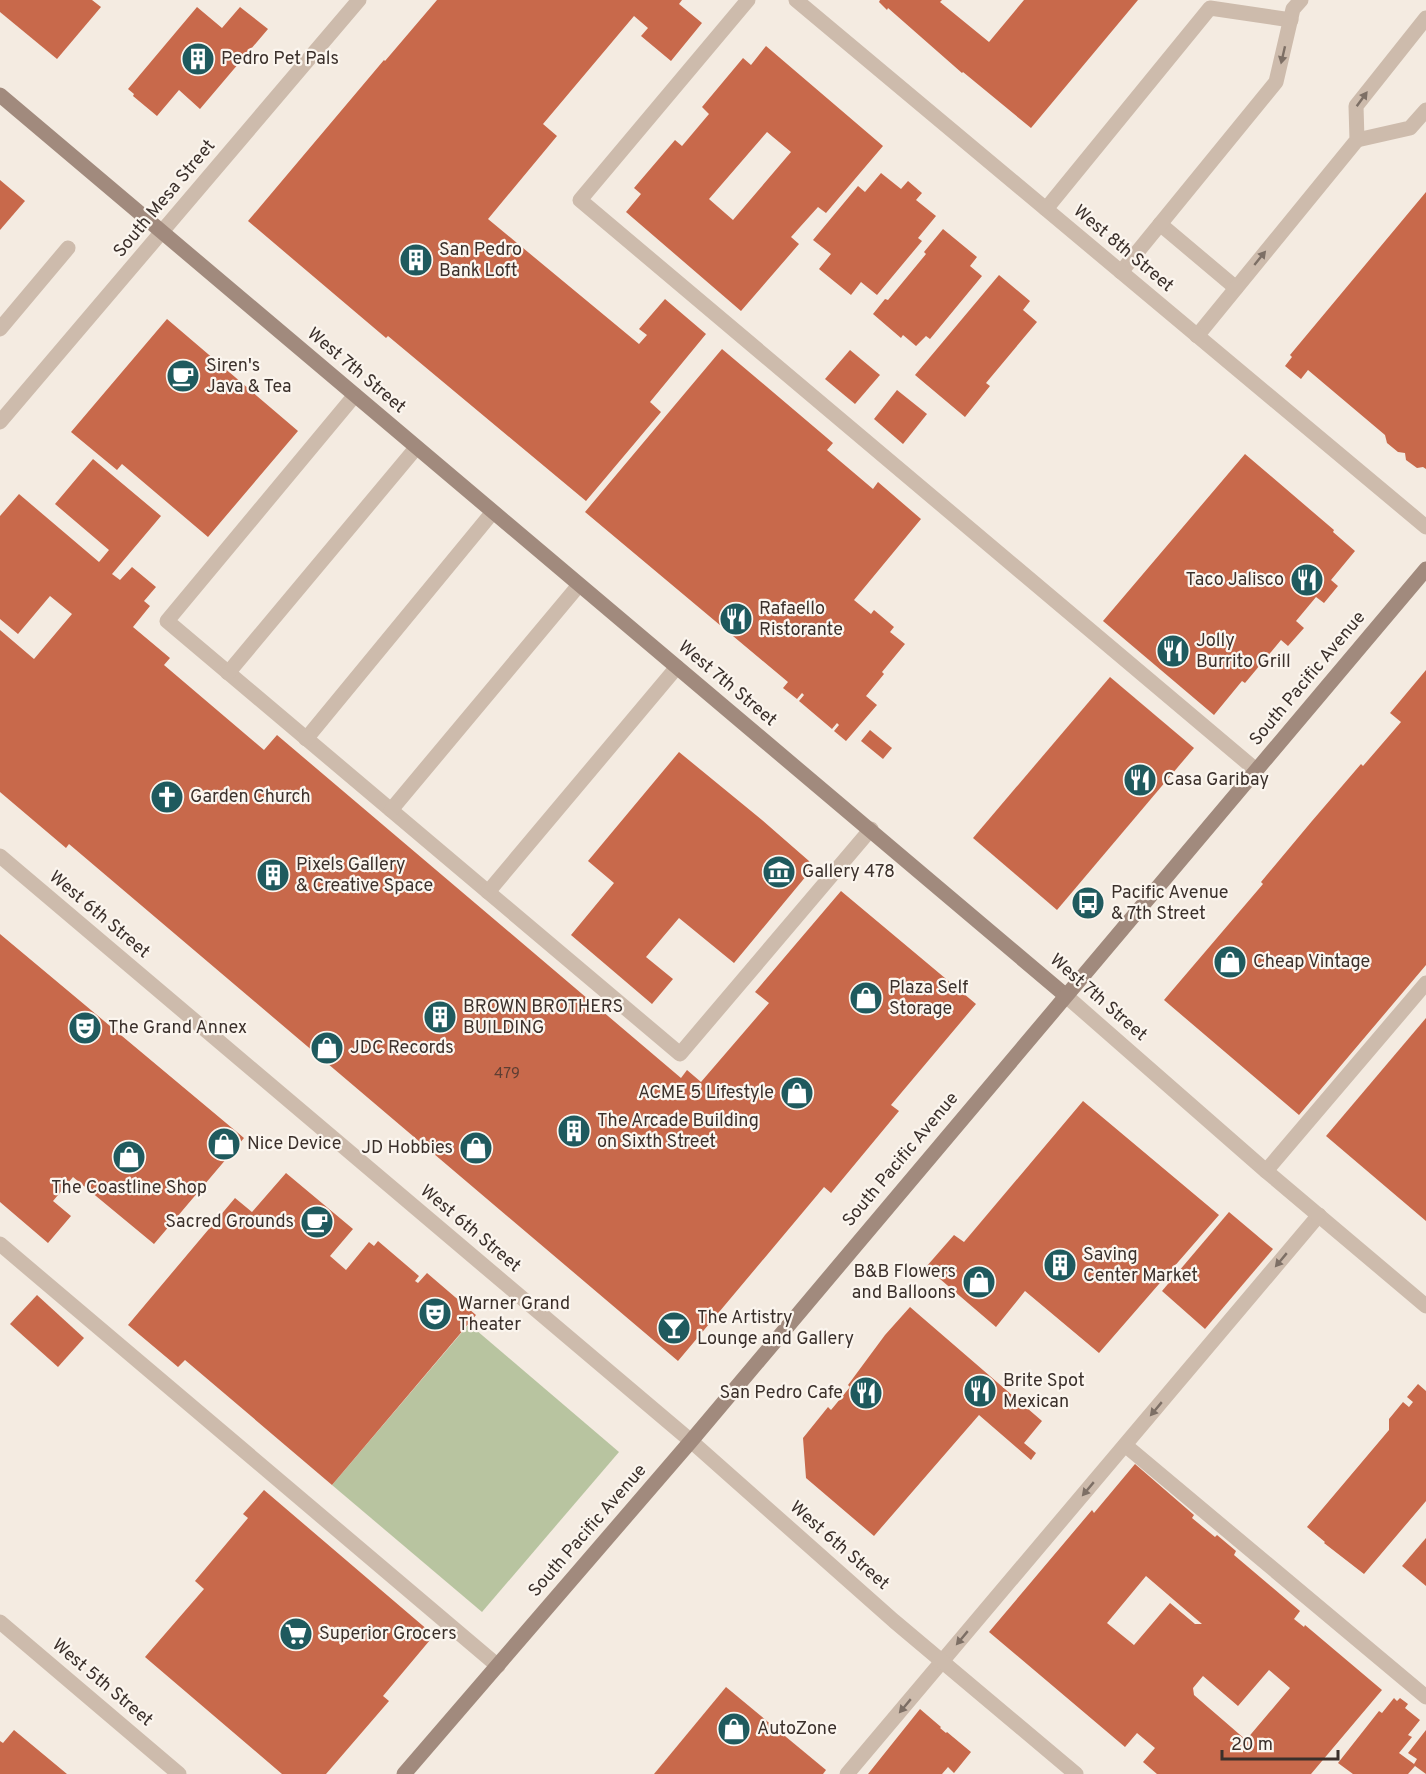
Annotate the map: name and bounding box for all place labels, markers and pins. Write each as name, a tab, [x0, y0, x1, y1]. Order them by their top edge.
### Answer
building icon: Pedro Pet Pals	[180, 41, 216, 77]
place label: Pedro Pet Pals	[221, 48, 339, 71]
place label: San Pedro Bank Loft	[439, 239, 522, 283]
building icon: San Pedro Bank Loft	[398, 242, 434, 278]
place label: Siren's Java & Tea	[206, 355, 291, 399]
cafe icon: Siren's Java & Tea	[165, 358, 201, 394]
restaurant icon: Taco Jalisco	[1289, 562, 1325, 598]
place label: Taco Jalisco	[1185, 569, 1284, 592]
place label: Rafaello Ristorante	[759, 598, 843, 642]
restaurant icon: Rafaello Ristorante	[718, 601, 754, 637]
place label: Jolly Burrito Grill	[1196, 630, 1291, 674]
restaurant icon: Jolly Burrito Grill	[1155, 633, 1191, 669]
restaurant icon: Casa Garibay	[1122, 762, 1158, 798]
place label: Casa Garibay	[1163, 769, 1269, 792]
church icon: Garden Church	[149, 779, 185, 815]
place label: Garden Church	[190, 786, 311, 809]
place label: Pixels Gallery & Creative Space	[296, 854, 433, 898]
museum icon: Gallery 478	[761, 854, 797, 890]
building icon: Pixels Gallery & Creative Space	[255, 857, 291, 893]
place label: Gallery 478	[802, 861, 895, 884]
place label: Pacific Avenue & 7th Street	[1111, 882, 1229, 926]
bus stop icon: Pacific Avenue & 7th Street	[1070, 885, 1106, 921]
shop icon: Cheap Vintage	[1212, 944, 1248, 980]
place label: Cheap Vintage	[1253, 951, 1370, 974]
place label: Plaza Self Storage	[889, 977, 968, 1021]
shop icon: Plaza Self Storage	[848, 980, 884, 1016]
place label: BROWN BROTHERS BUILDING	[463, 996, 623, 1040]
building icon: BROWN BROTHERS BUILDING	[422, 999, 458, 1035]
theatre icon: The Grand Annex	[67, 1010, 103, 1046]
place label: The Grand Annex	[108, 1017, 247, 1040]
shop icon: JDC Records	[309, 1030, 345, 1066]
place label: JDC Records	[350, 1037, 454, 1060]
shop icon: ACME 5 Lifestyle	[779, 1075, 815, 1111]
place label: ACME 5 Lifestyle	[638, 1082, 774, 1105]
place label: The Arcade Building on Sixth Street	[597, 1110, 759, 1154]
building icon: The Arcade Building on Sixth Street	[556, 1113, 592, 1149]
shop icon: Nice Device	[206, 1126, 242, 1162]
shop icon: JD Hobbies	[458, 1130, 494, 1166]
place label: Nice Device	[247, 1133, 341, 1156]
place label: JD Hobbies	[361, 1137, 453, 1160]
shop icon: The Coastline Shop	[111, 1139, 147, 1175]
place label: The Coastline Shop	[51, 1177, 207, 1200]
cafe icon: Sacred Grounds	[299, 1204, 335, 1240]
place label: Sacred Grounds	[165, 1211, 294, 1234]
place label: Saving Center Market	[1083, 1244, 1198, 1288]
building icon: Saving Center Market	[1042, 1247, 1078, 1283]
place label: B&B Flowers and Balloons	[852, 1261, 956, 1305]
shop icon: B&B Flowers and Balloons	[961, 1264, 997, 1300]
place label: Warner Grand Theater	[458, 1293, 570, 1337]
theatre icon: Warner Grand Theater	[417, 1296, 453, 1332]
place label: The Artistry Lounge and Gallery	[697, 1307, 854, 1351]
bar icon: The Artistry Lounge and Gallery	[656, 1310, 692, 1346]
place label: Brite Spot Mexican	[1003, 1370, 1085, 1414]
restaurant icon: Brite Spot Mexican	[962, 1373, 998, 1409]
restaurant icon: San Pedro Cafe	[848, 1375, 884, 1411]
place label: San Pedro Cafe	[719, 1382, 843, 1405]
supermarket icon: Superior Grocers	[278, 1616, 314, 1652]
place label: Superior Grocers	[319, 1623, 457, 1646]
shop icon: AutoZone	[716, 1711, 752, 1747]
place label: AutoZone	[757, 1718, 837, 1741]

